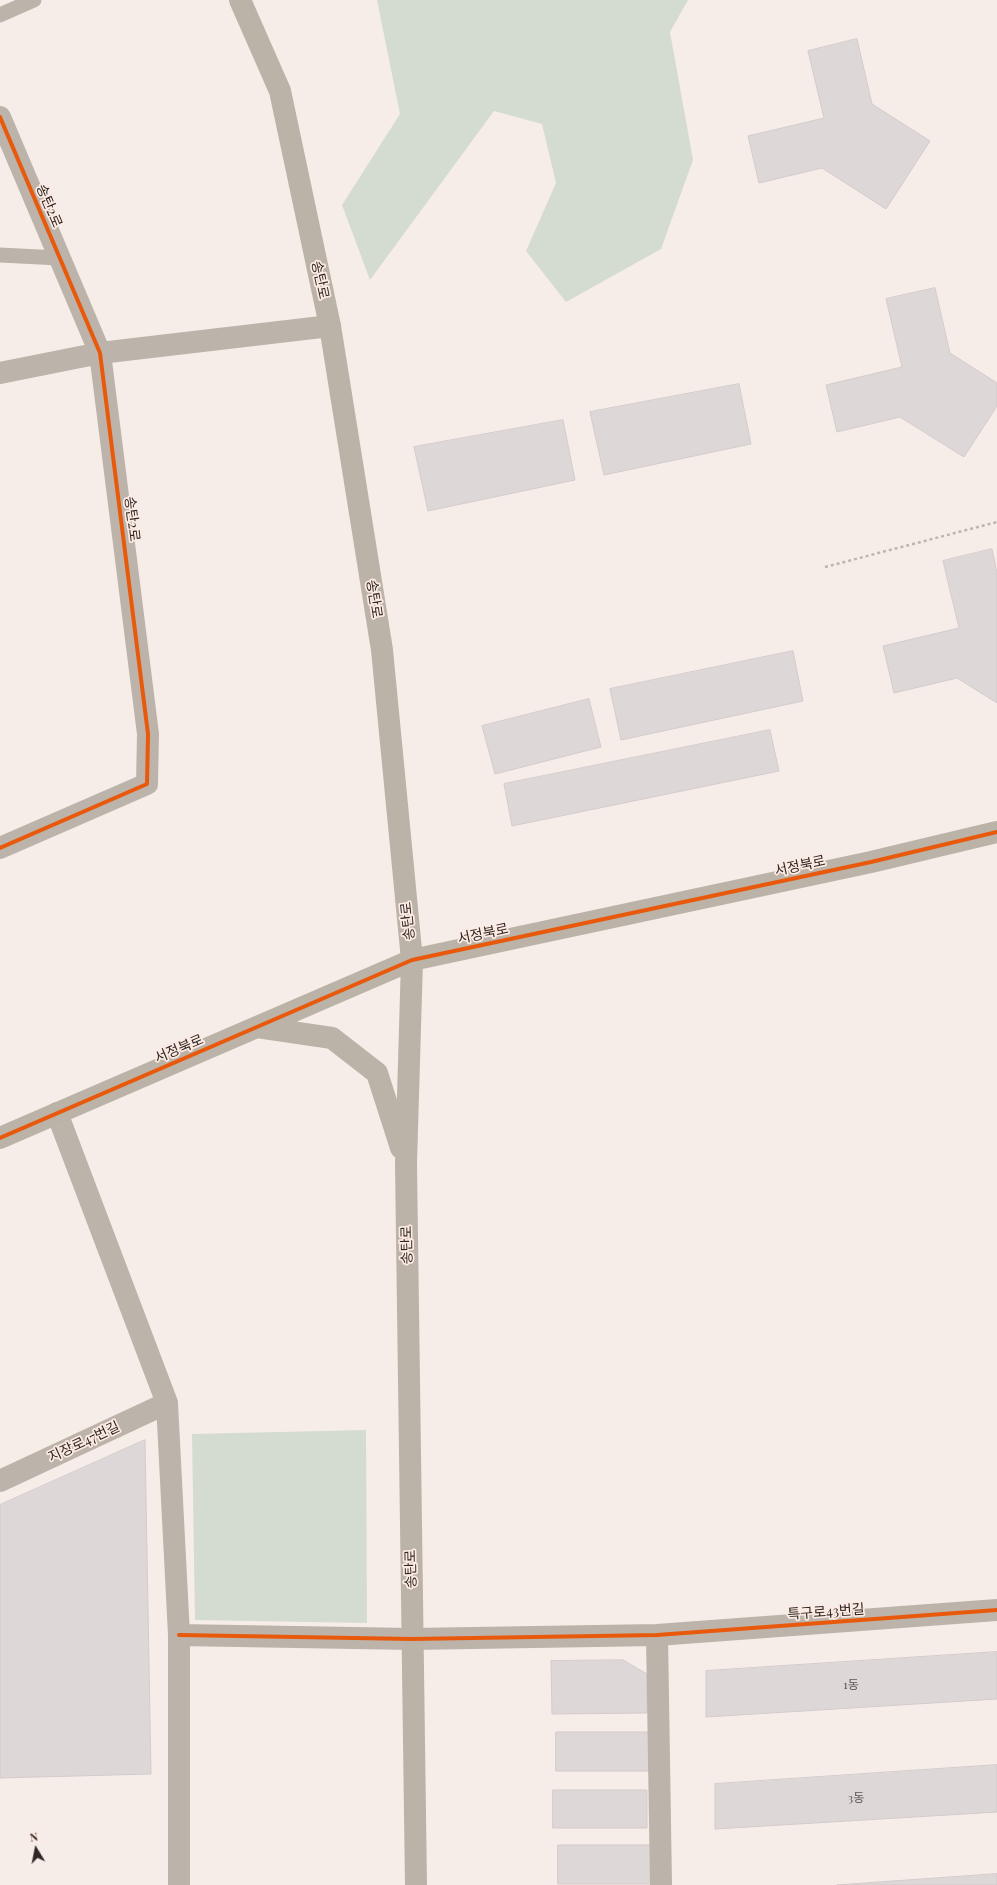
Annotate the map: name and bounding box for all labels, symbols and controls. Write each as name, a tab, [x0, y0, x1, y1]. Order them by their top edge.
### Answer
street label: 송탄2로	[32, 182, 66, 230]
street label: 송탄로	[308, 259, 332, 301]
street label: 송탄2로	[121, 495, 143, 543]
street label: 송탄로	[363, 579, 385, 619]
street label: 서정북로	[773, 852, 827, 880]
street label: 송탄로	[398, 901, 418, 941]
street label: 서정북로	[456, 920, 510, 948]
street label: 서정북로	[152, 1031, 206, 1067]
street label: 송탄로	[398, 1226, 416, 1264]
street label: 지장로47번길	[46, 1418, 122, 1466]
street label: 송탄로	[402, 1550, 420, 1588]
street label: 특구로43번길	[787, 1601, 865, 1623]
house number: 1동	[843, 1678, 859, 1692]
house number: 3동	[848, 1791, 864, 1805]
north arrow	[16, 1829, 56, 1869]
text: N	[29, 1829, 39, 1845]

